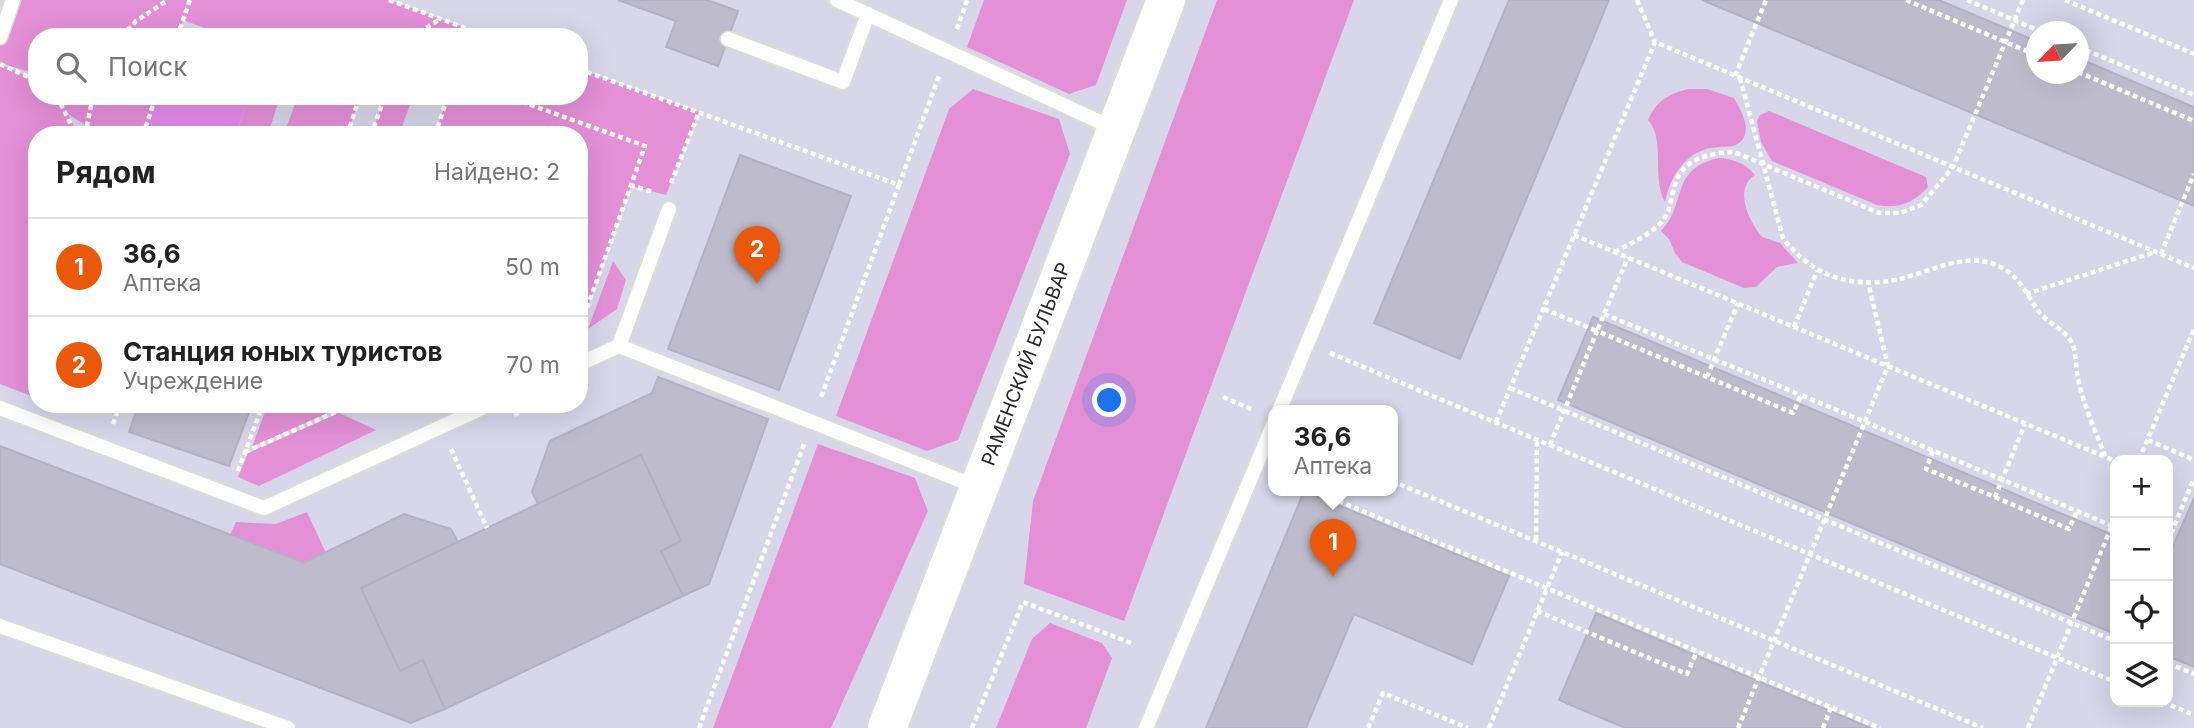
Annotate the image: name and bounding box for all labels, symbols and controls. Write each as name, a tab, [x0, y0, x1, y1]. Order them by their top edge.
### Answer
north arrow	[2026, 21, 2089, 84]
search box	[28, 28, 588, 105]
icon: search	[52, 48, 90, 86]
text: Поиск	[108, 51, 187, 82]
text: Рядом	[56, 154, 156, 190]
text: Найдено: 2	[434, 158, 560, 186]
pin: 2	[734, 226, 780, 284]
text: 36,6	[123, 238, 181, 269]
text: 1	[74, 253, 84, 281]
text: 50 m	[505, 253, 560, 281]
street label: РАМЕНСКИЙ БУЛЬВАР	[976, 259, 1075, 469]
text: Аптека	[123, 269, 202, 297]
text: Станция юных туристов	[123, 336, 443, 367]
text: 2	[72, 351, 86, 379]
text: 70 m	[506, 351, 560, 379]
text: Учреждение	[123, 367, 263, 395]
your location	[1092, 383, 1126, 417]
popup	[1268, 405, 1398, 496]
text: 36,6	[1294, 421, 1351, 452]
text: Аптека	[1294, 452, 1372, 480]
map controls	[2110, 455, 2173, 707]
button: +	[2110, 455, 2173, 518]
button: −	[2110, 518, 2173, 581]
pin: 1	[1310, 519, 1356, 577]
button: locate	[2110, 581, 2173, 644]
button: layers	[2110, 644, 2173, 707]

